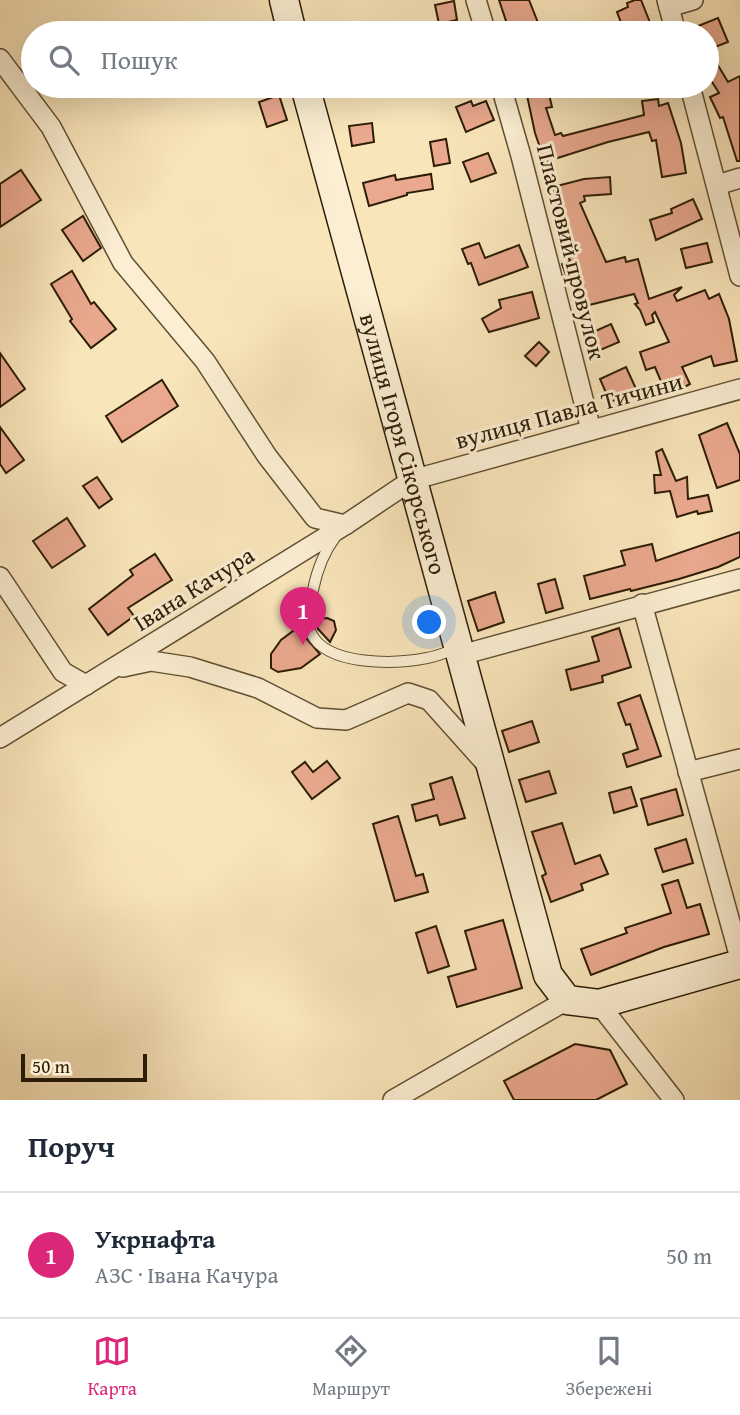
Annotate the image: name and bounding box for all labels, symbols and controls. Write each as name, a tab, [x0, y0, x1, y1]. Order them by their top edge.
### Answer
search box	[21, 21, 719, 98]
text: Пошук	[101, 40, 178, 79]
icon: search	[45, 41, 83, 79]
street label: Пластовий провулок	[528, 141, 615, 364]
street label: вулиця Ігоря Сікорського	[351, 309, 456, 578]
street label: вулиця Павла Тичини	[451, 363, 686, 458]
street label: Івана Качура	[126, 537, 261, 640]
pin: 1	[280, 587, 326, 645]
your location	[412, 605, 446, 639]
scale bar	[21, 1051, 147, 1083]
text: 50 m	[32, 1052, 70, 1080]
text: Поруч	[28, 1124, 115, 1168]
text: Укрнафта	[95, 1219, 216, 1258]
text: 1	[45, 1239, 57, 1272]
text: 50 m	[666, 1239, 712, 1272]
text: АЗС · Івана Качура	[95, 1258, 278, 1291]
tab: Карта	[88, 1332, 137, 1402]
tab: Маршрут	[312, 1332, 390, 1402]
tab: Збережені	[565, 1332, 652, 1402]

